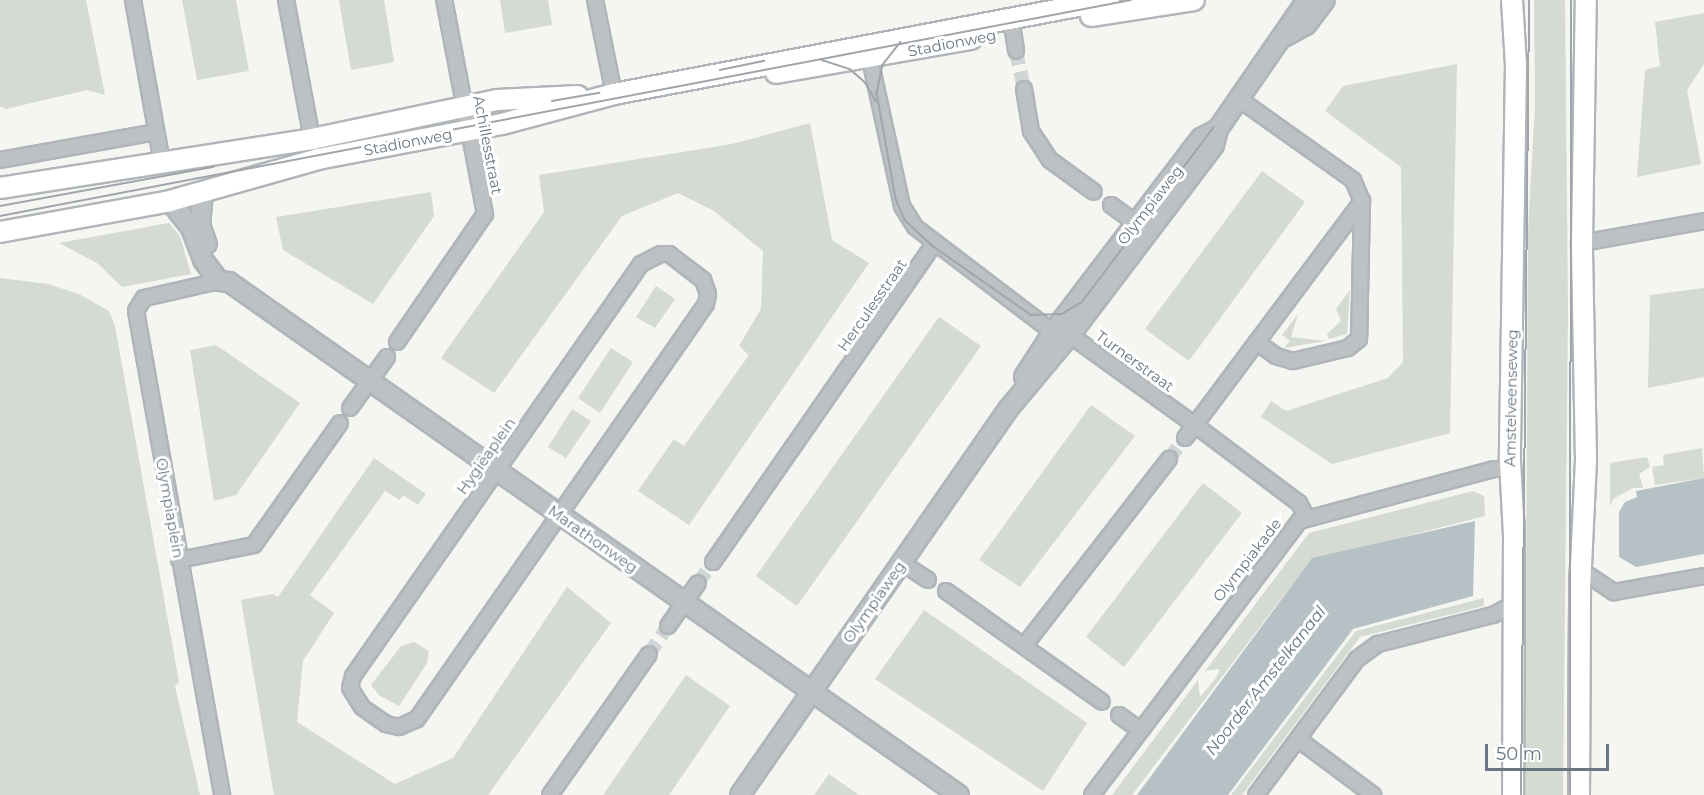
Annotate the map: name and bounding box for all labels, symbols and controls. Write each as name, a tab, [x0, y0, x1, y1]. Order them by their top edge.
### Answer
street label: Stadionweg	[906, 26, 998, 60]
street label: Achillesstraat	[470, 94, 506, 196]
street label: Stadionweg	[362, 125, 454, 159]
street label: Olympiaweg	[1113, 162, 1187, 248]
street label: Herculesstraat	[833, 255, 911, 355]
street label: Turnerstraat	[1092, 327, 1178, 395]
street label: Amstelveenseweg	[1501, 329, 1521, 467]
street label: Hygiëaplein	[453, 414, 519, 498]
street label: Olympiaplein	[152, 457, 188, 559]
street label: Marathonweg	[545, 501, 641, 577]
street label: Olympiakade	[1209, 515, 1285, 605]
street label: Olympiaweg	[839, 558, 909, 646]
water label: Noorder Amstelkanaal	[1202, 603, 1330, 759]
scale bar	[1488, 732, 1612, 770]
text: 50 m	[1496, 743, 1542, 765]

